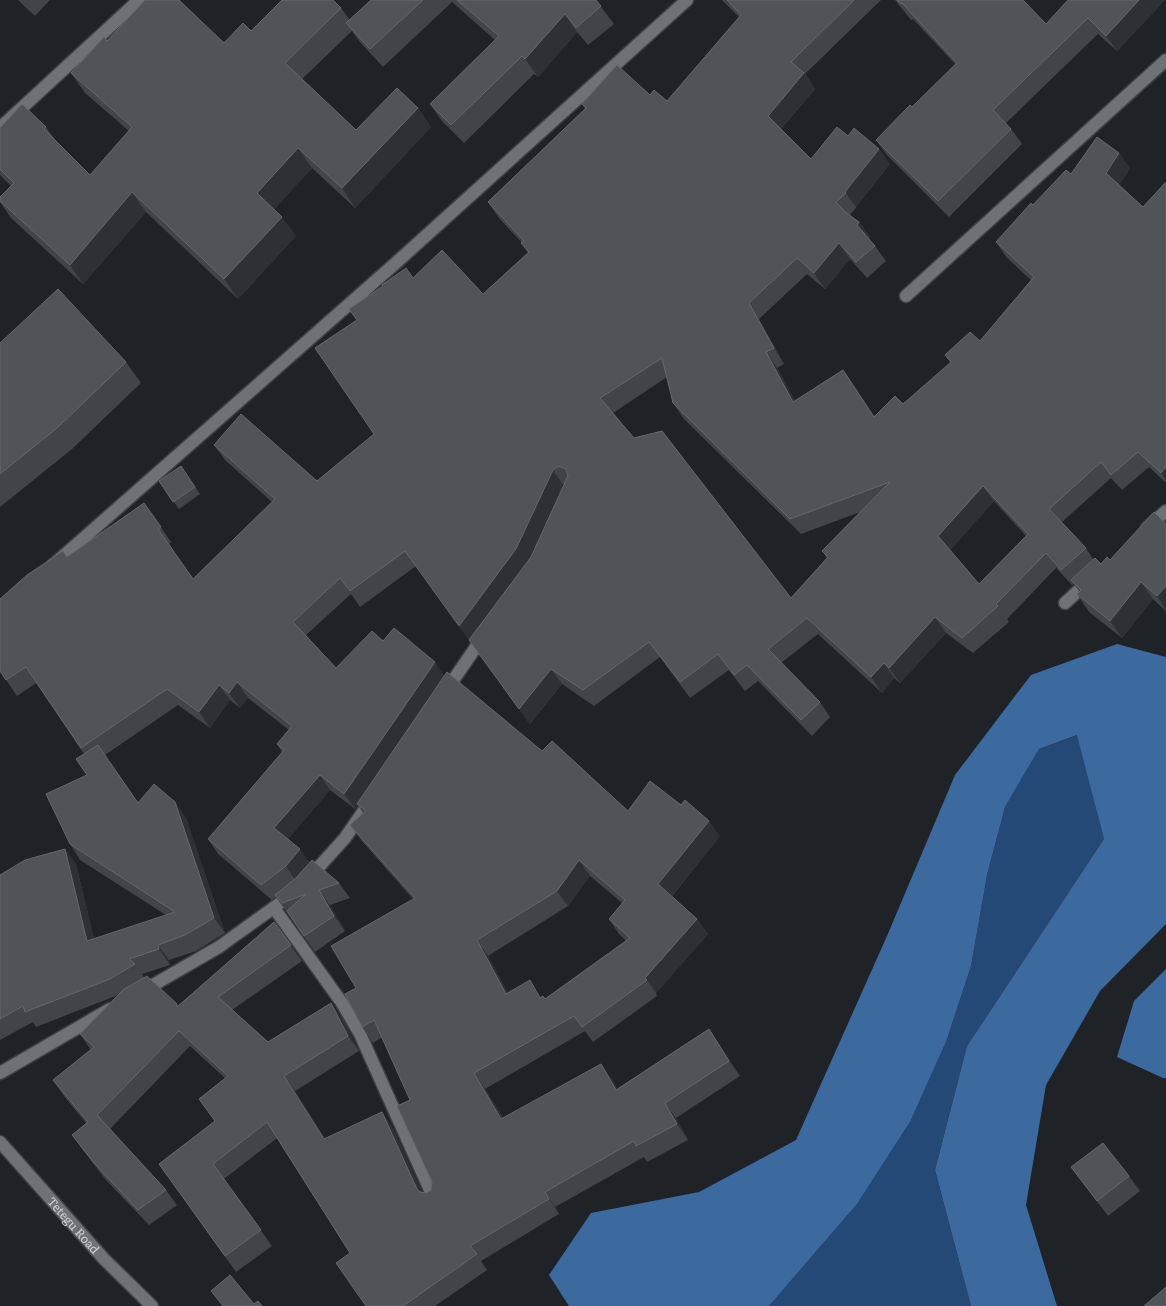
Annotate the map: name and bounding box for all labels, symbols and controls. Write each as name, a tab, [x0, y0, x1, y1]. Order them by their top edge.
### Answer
street label: Tetegu Road	[43, 1192, 104, 1258]

